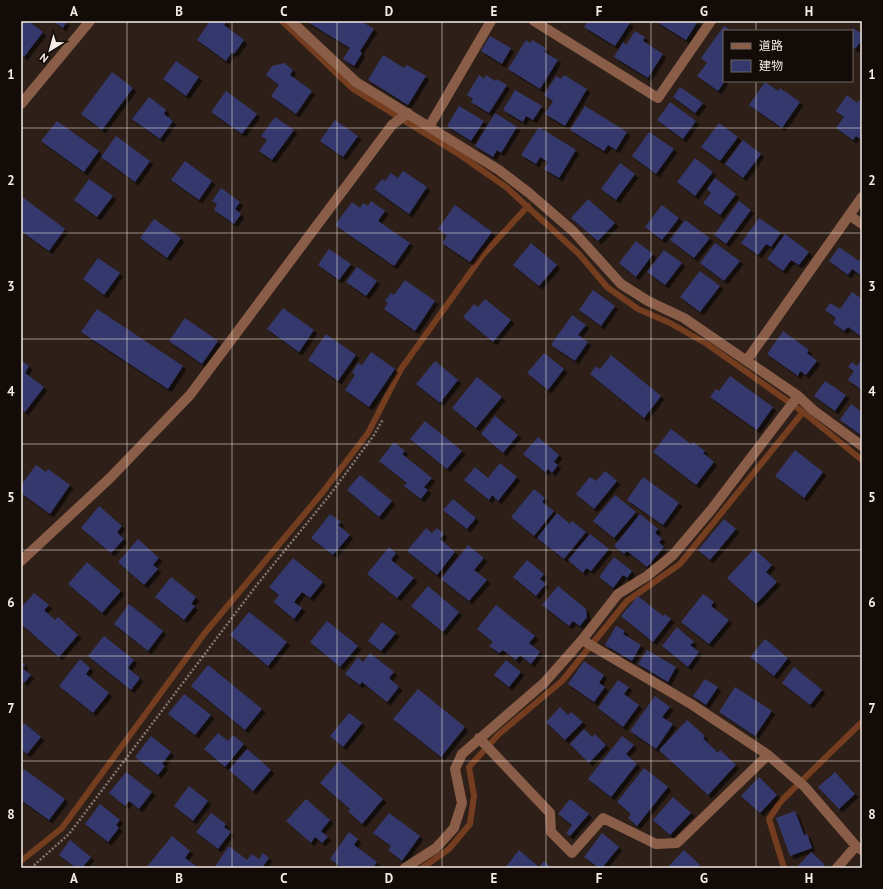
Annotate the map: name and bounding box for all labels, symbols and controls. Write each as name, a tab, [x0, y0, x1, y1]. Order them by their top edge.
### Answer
text: A	[70, 3, 78, 20]
text: B	[175, 3, 183, 20]
text: C	[280, 3, 288, 20]
text: D	[385, 3, 393, 20]
text: E	[491, 3, 498, 20]
text: F	[596, 3, 603, 20]
text: G	[700, 3, 708, 20]
text: H	[805, 3, 813, 20]
north arrow	[30, 30, 70, 70]
legend	[723, 30, 853, 82]
text: 道路	[759, 38, 783, 53]
text: N	[37, 50, 51, 66]
text: 建物	[759, 58, 783, 73]
text: 1	[7, 66, 15, 83]
text: 1	[868, 66, 876, 83]
text: 2	[7, 172, 15, 189]
text: 2	[868, 172, 876, 189]
text: 3	[7, 278, 15, 295]
text: 3	[868, 278, 876, 295]
text: 4	[7, 383, 15, 400]
text: 4	[868, 383, 876, 400]
text: 5	[7, 489, 15, 506]
text: 5	[868, 489, 876, 506]
text: 6	[7, 594, 15, 611]
text: 6	[868, 594, 876, 611]
text: 7	[7, 700, 15, 717]
text: 7	[868, 700, 876, 717]
text: 8	[7, 806, 15, 823]
text: 8	[868, 806, 876, 823]
text: A	[70, 870, 78, 887]
text: B	[175, 870, 183, 887]
text: C	[280, 870, 288, 887]
text: D	[385, 870, 393, 887]
text: E	[491, 870, 498, 887]
text: F	[596, 870, 603, 887]
text: G	[700, 870, 708, 887]
text: H	[805, 870, 813, 887]

